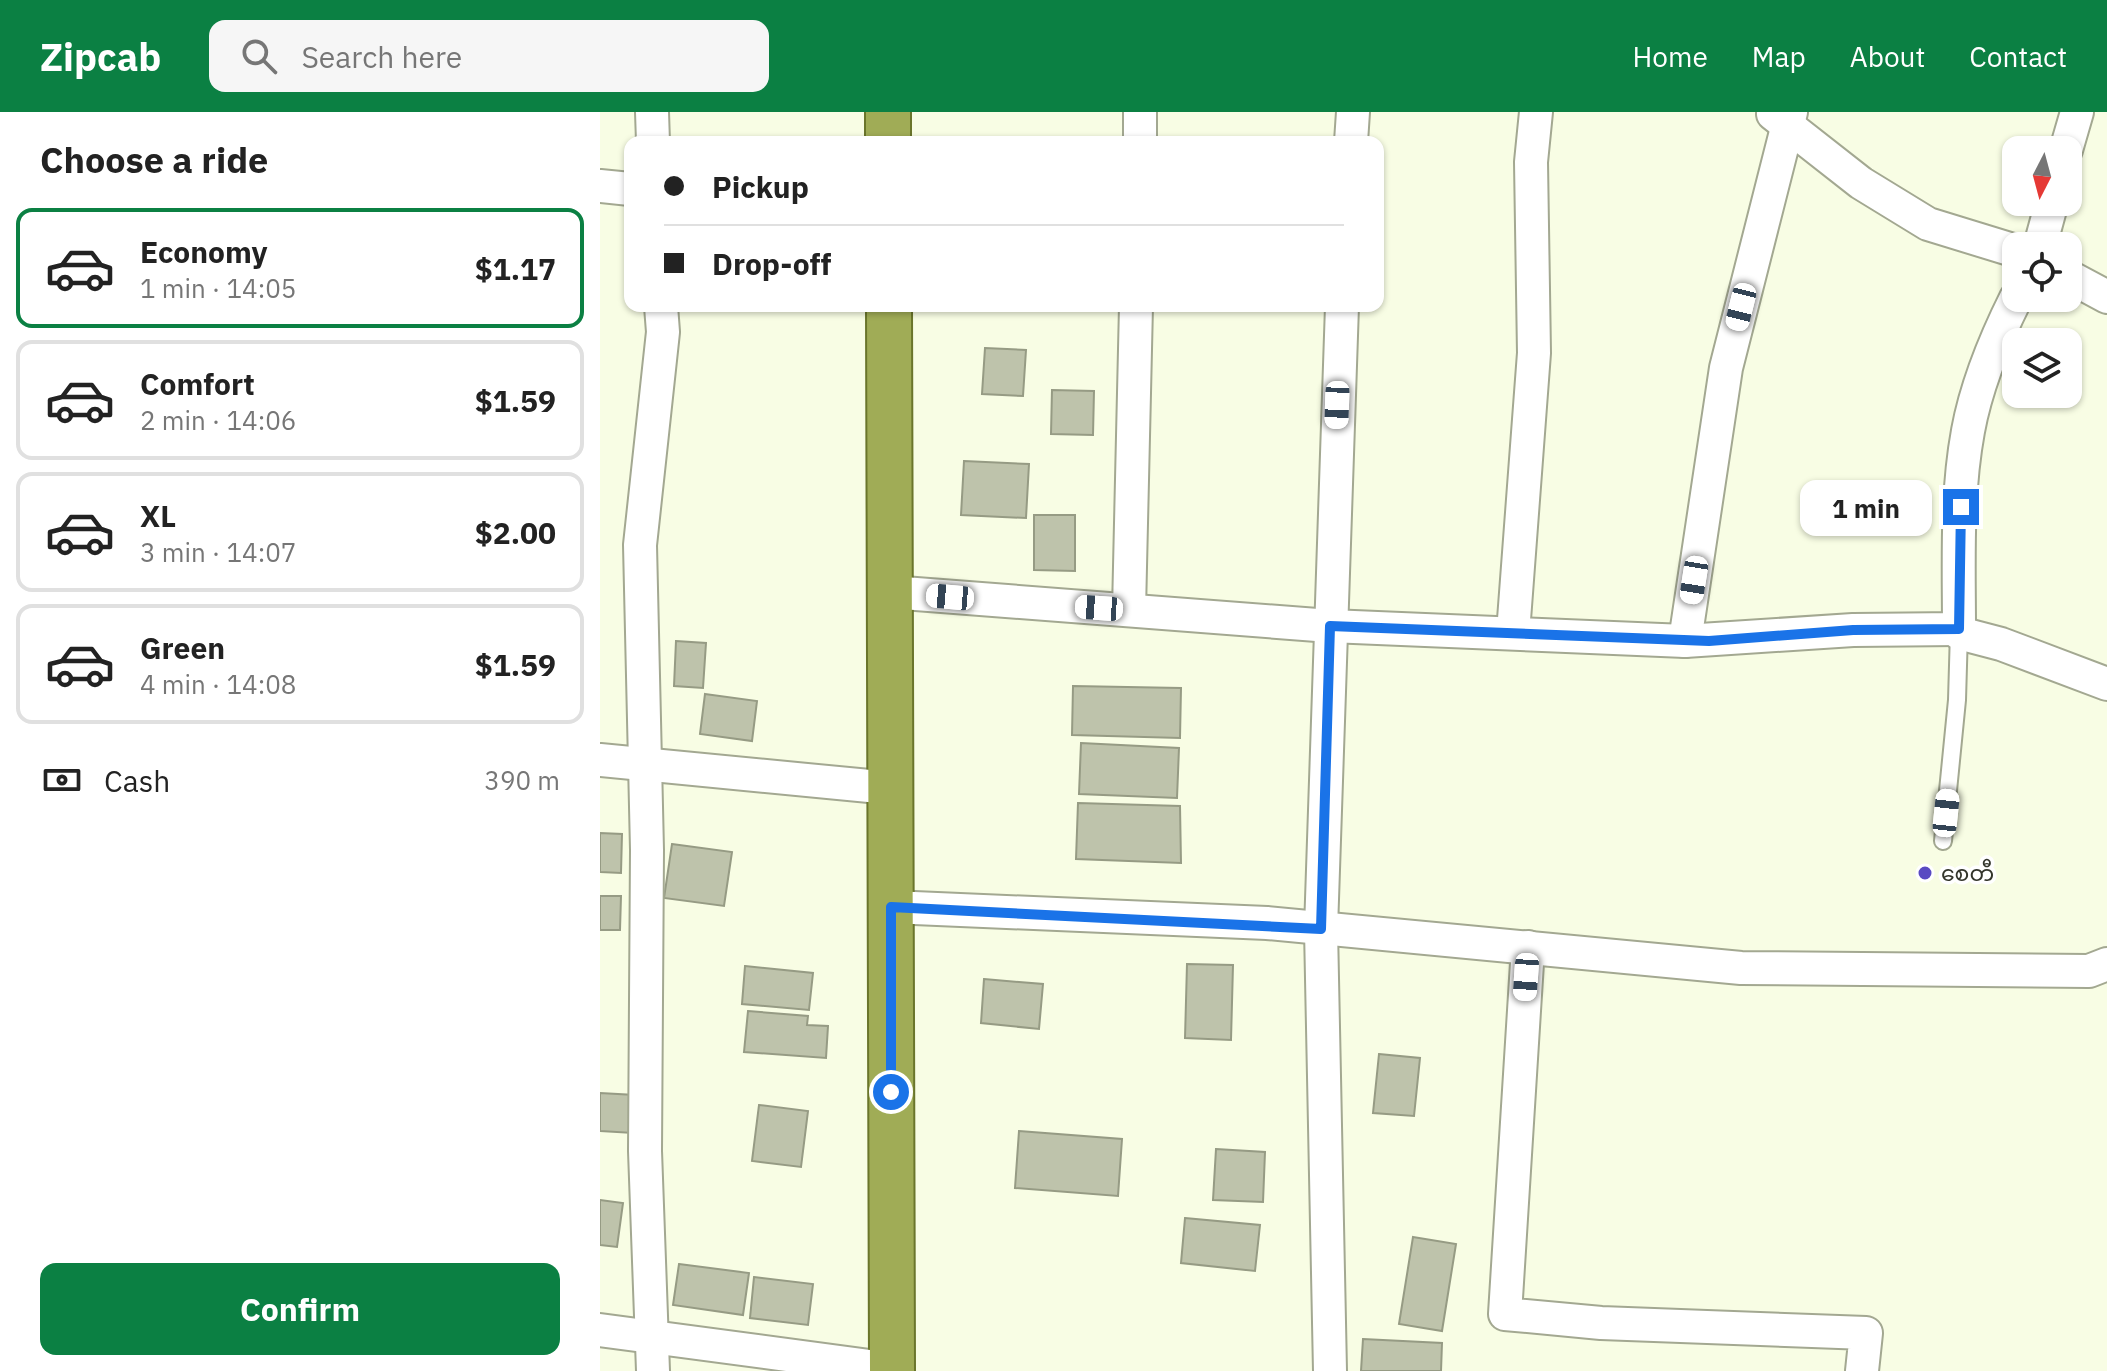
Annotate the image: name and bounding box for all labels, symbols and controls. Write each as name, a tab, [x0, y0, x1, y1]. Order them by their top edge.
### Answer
search box	[209, 20, 769, 92]
text: Zipcab	[40, 32, 161, 81]
icon: search	[237, 34, 281, 78]
text: Search here	[301, 37, 462, 76]
text: Home	[1632, 38, 1708, 75]
text: Map	[1752, 38, 1806, 75]
text: About	[1850, 38, 1925, 75]
text: Contact	[1969, 38, 2067, 75]
text: Choose a ride	[40, 136, 268, 183]
north arrow	[2002, 136, 2082, 216]
map controls	[2002, 136, 2082, 408]
text: Pickup	[712, 167, 809, 206]
icon: car	[44, 232, 116, 304]
text: Economy	[140, 232, 268, 271]
button: locate	[2002, 232, 2082, 312]
text: Drop-off	[712, 244, 831, 283]
text: $1.17	[475, 249, 556, 288]
text: 1 min · 14:05	[140, 271, 296, 305]
car	[1724, 281, 1758, 333]
button: layers	[2002, 328, 2082, 408]
icon: car	[44, 364, 116, 436]
text: Comfort	[140, 364, 255, 403]
text: $1.59	[475, 381, 556, 420]
car	[1324, 381, 1350, 429]
text: 2 min · 14:06	[140, 403, 296, 437]
callout: 1 min	[1801, 479, 1933, 535]
route end	[1943, 489, 1979, 525]
text: 1 min	[1832, 491, 1900, 525]
icon: car	[44, 496, 116, 568]
text: XL	[140, 496, 176, 535]
text: $2.00	[475, 513, 556, 552]
text: 3 min · 14:07	[140, 535, 296, 569]
car	[1678, 554, 1710, 606]
car	[925, 583, 975, 611]
car	[1074, 594, 1124, 622]
icon: car	[44, 628, 116, 700]
text: Green	[140, 628, 225, 667]
text: $1.59	[475, 645, 556, 684]
text: 4 min · 14:08	[140, 667, 296, 701]
icon: cash	[40, 758, 84, 802]
text: Cash	[104, 761, 170, 800]
text: 390 m	[484, 763, 560, 797]
car	[1932, 788, 1960, 838]
place label: စေတီ	[1941, 858, 1994, 887]
marker: စေတီ	[1916, 864, 1934, 882]
car	[1512, 952, 1540, 1002]
route start	[873, 1074, 909, 1110]
button: Confirm	[40, 1263, 560, 1355]

